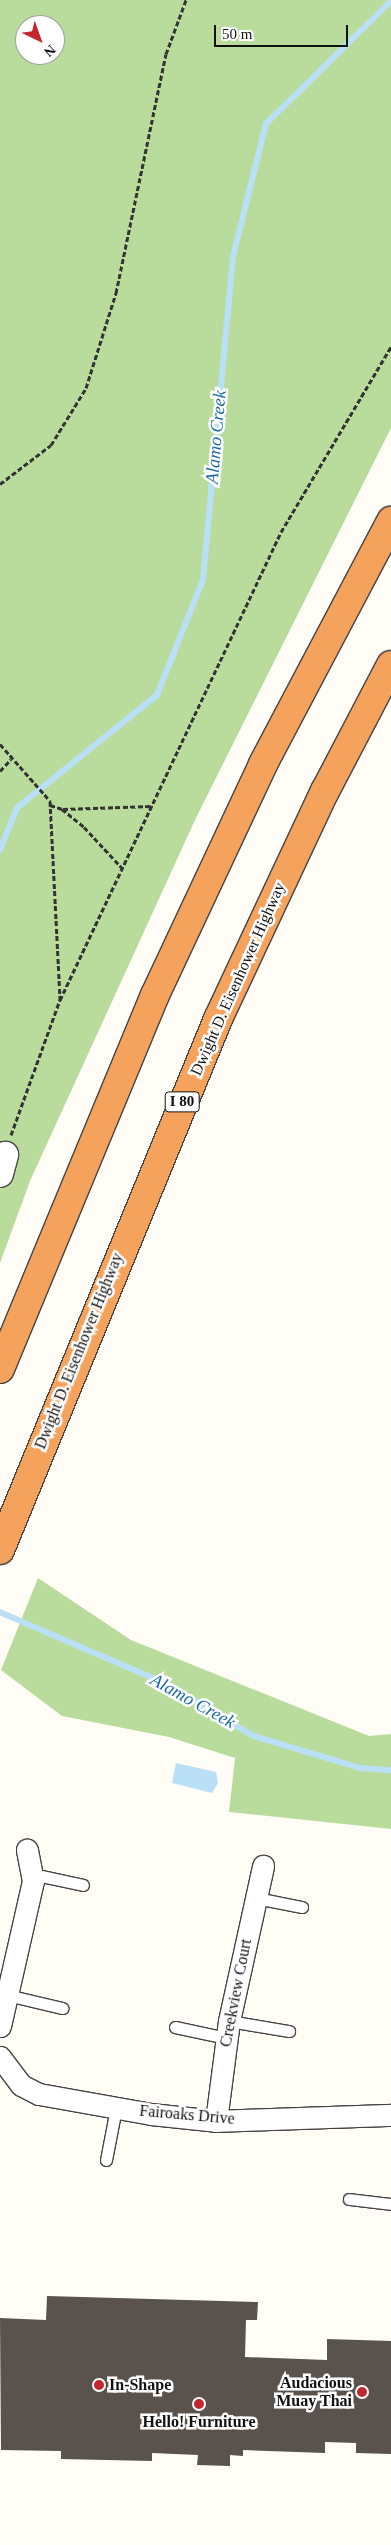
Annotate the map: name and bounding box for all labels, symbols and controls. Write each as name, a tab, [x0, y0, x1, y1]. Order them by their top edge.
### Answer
north arrow	[15, 15, 65, 65]
scale bar	[216, 15, 350, 47]
text: 50 m	[222, 26, 252, 42]
text: N	[41, 42, 58, 60]
water label: Alamo Creek	[201, 389, 231, 485]
street label: Dwight D. Eisenhower Highway	[187, 879, 289, 1079]
road number: I 80	[164, 1090, 200, 1114]
street label: Dwight D. Eisenhower Highway	[31, 1250, 127, 1452]
water label: Alamo Creek	[147, 1669, 239, 1733]
street label: Creekview Court	[216, 1937, 256, 2049]
street label: Fairoaks Drive	[139, 2101, 235, 2129]
place label: Audacious Muay Thai	[276, 2373, 352, 2411]
place label: In-Shape	[109, 2375, 171, 2395]
marker: In-Shape	[93, 2379, 105, 2391]
marker: Audacious Muay Thai	[356, 2386, 368, 2398]
marker: Hello! Furniture	[193, 2398, 205, 2410]
place label: Hello! Furniture	[142, 2412, 256, 2432]

